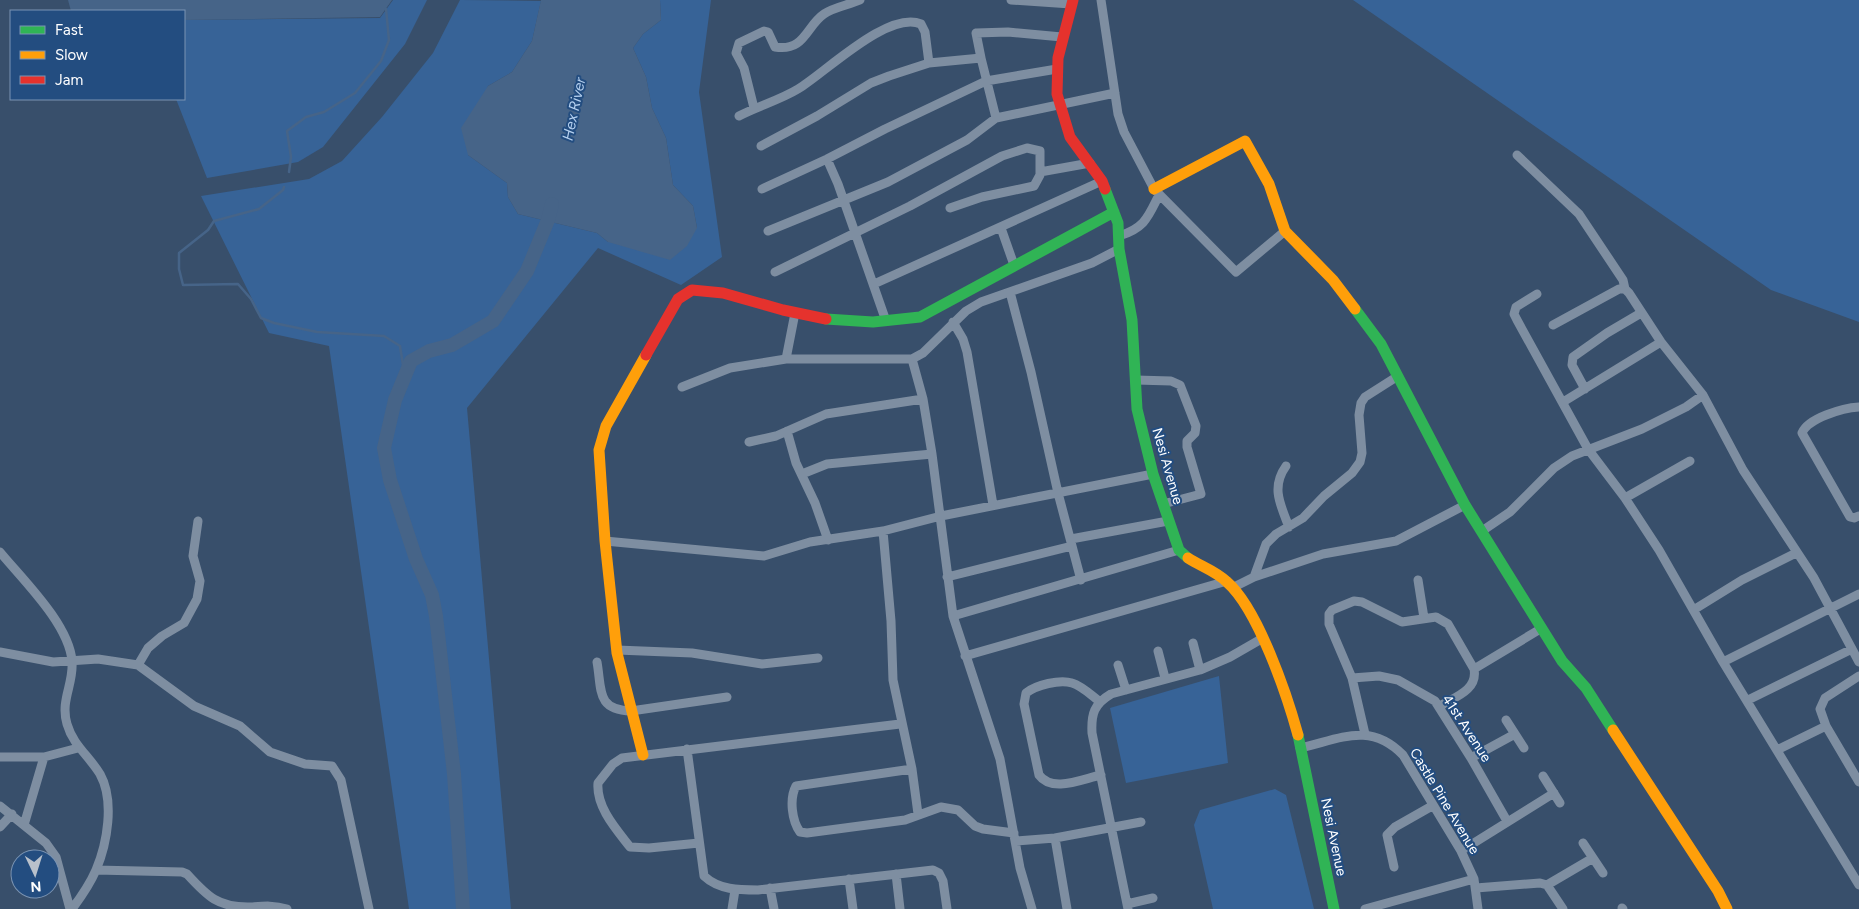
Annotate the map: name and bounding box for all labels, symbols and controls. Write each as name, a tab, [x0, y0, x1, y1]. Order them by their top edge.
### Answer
legend	[10, 10, 185, 100]
text: Fast	[55, 21, 84, 39]
text: Slow	[55, 46, 88, 64]
text: Jam	[55, 71, 83, 89]
water label: Hex River	[559, 75, 590, 142]
street label: Nesi Avenue	[1148, 426, 1187, 507]
street label: 41st Avenue	[1438, 691, 1495, 766]
street label: Castle Pine Avenue	[1406, 745, 1483, 858]
street label: Nesi Avenue	[1317, 797, 1350, 878]
north arrow	[10, 849, 60, 899]
text: N	[30, 878, 42, 895]

